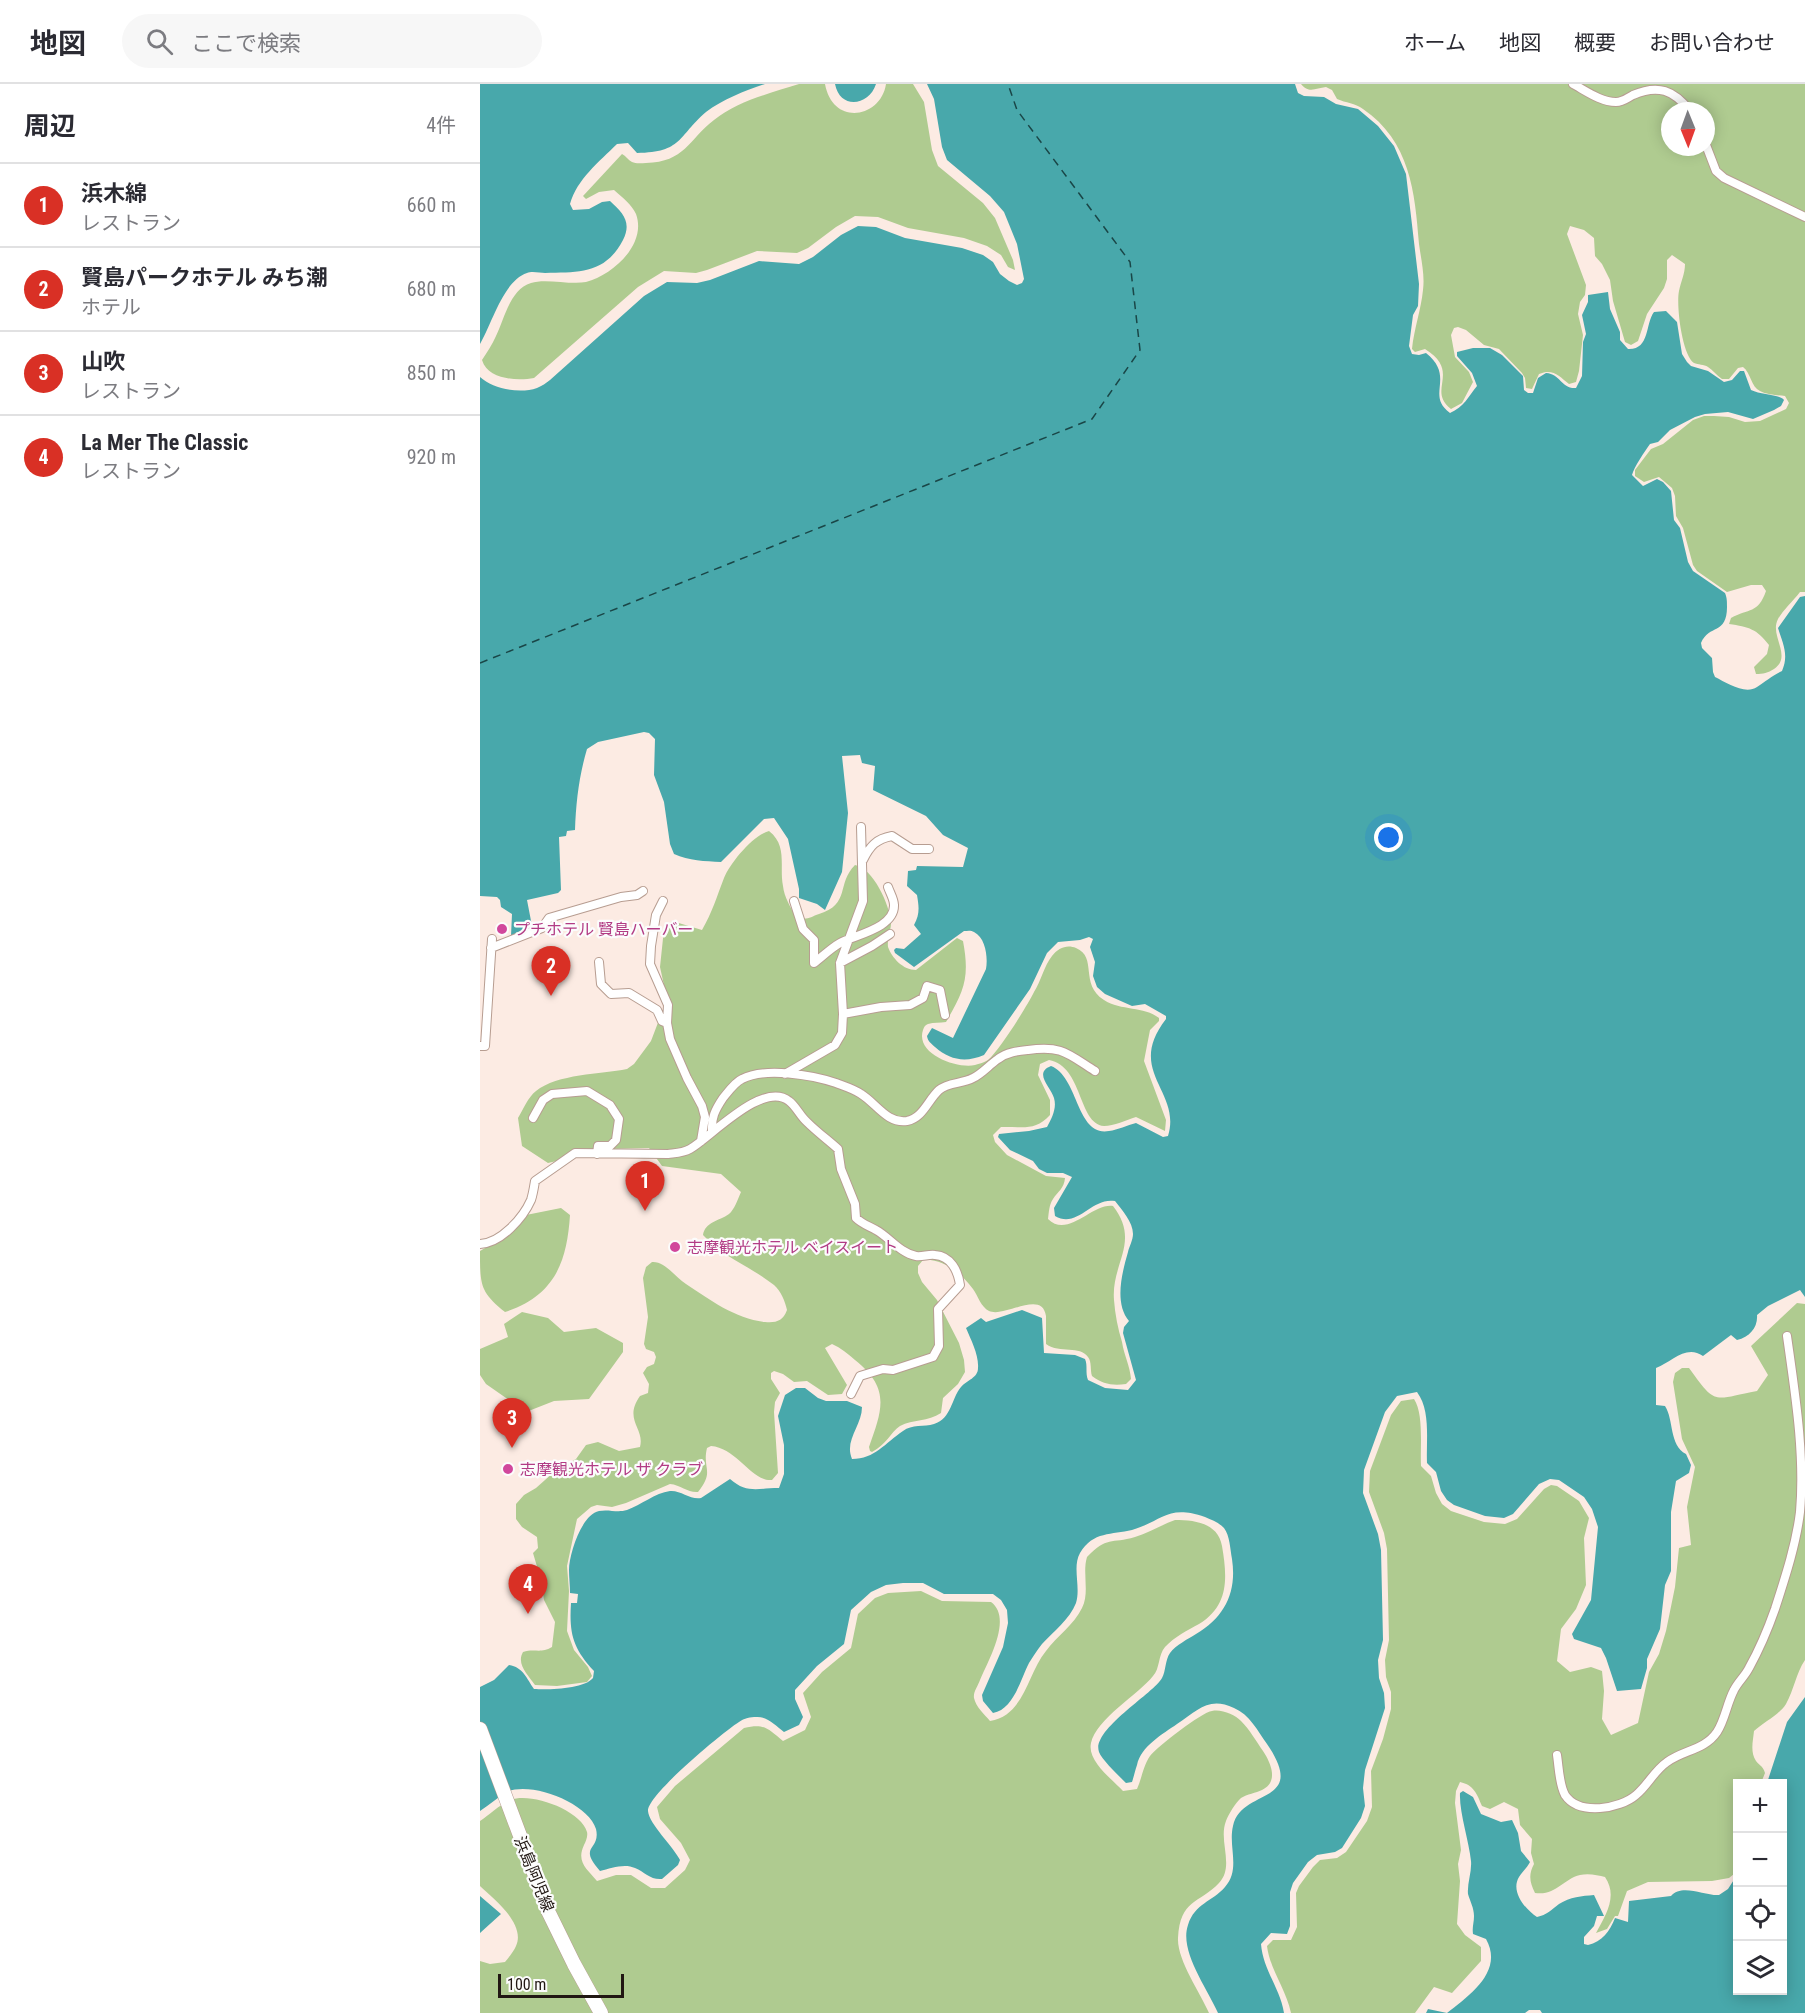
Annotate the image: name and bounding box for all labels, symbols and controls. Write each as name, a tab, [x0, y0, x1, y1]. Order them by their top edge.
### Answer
search box	[122, 14, 542, 68]
icon: search	[143, 25, 176, 58]
text: 地図	[30, 27, 86, 60]
text: ここで検索	[191, 31, 301, 56]
text: ホーム	[1404, 31, 1466, 55]
text: 地図	[1499, 31, 1541, 55]
text: 概要	[1574, 31, 1616, 55]
text: お問い合わせ	[1649, 31, 1775, 55]
north arrow	[1661, 102, 1715, 156]
text: 周辺	[24, 111, 76, 141]
text: 4件	[426, 113, 456, 137]
text: 浜木綿	[81, 181, 147, 206]
text: 1	[38, 193, 49, 217]
text: 660 m	[407, 193, 456, 217]
text: レストラン	[81, 211, 181, 235]
text: 賢島パークホテル みち潮	[81, 265, 328, 290]
text: 2	[38, 277, 49, 301]
text: 680 m	[407, 277, 456, 301]
text: ホテル	[81, 295, 141, 319]
text: 山吹	[81, 349, 125, 374]
text: 3	[38, 361, 49, 385]
text: 850 m	[407, 361, 456, 385]
text: レストラン	[81, 379, 181, 403]
text: La Mer The Classic	[81, 430, 248, 455]
text: 4	[38, 445, 49, 469]
text: 920 m	[407, 445, 456, 469]
text: レストラン	[81, 459, 181, 483]
your location	[1374, 823, 1403, 852]
place label: プチホテル 賢島ハーバー	[514, 920, 694, 939]
marker: プチホテル 賢島ハーバー	[495, 922, 509, 936]
pin: 2	[532, 946, 570, 996]
pin: 1	[626, 1162, 664, 1211]
place label: 志摩観光ホテル ベイスイート	[687, 1238, 898, 1257]
marker: 志摩観光ホテル ベイスイート	[668, 1240, 682, 1254]
pin: 3	[492, 1398, 531, 1448]
place label: 志摩観光ホテル ザ クラブ	[520, 1460, 703, 1479]
marker: 志摩観光ホテル ザ クラブ	[501, 1462, 515, 1476]
pin: 4	[508, 1564, 548, 1614]
map controls	[1733, 1779, 1787, 1995]
button: +	[1733, 1779, 1787, 1833]
street label: 浜島阿児線	[510, 1833, 558, 1915]
button: −	[1733, 1833, 1787, 1887]
button: locate	[1733, 1887, 1787, 1941]
button: layers	[1733, 1941, 1787, 1995]
scale bar	[498, 1971, 624, 1998]
text: 100 m	[507, 1975, 546, 1994]

